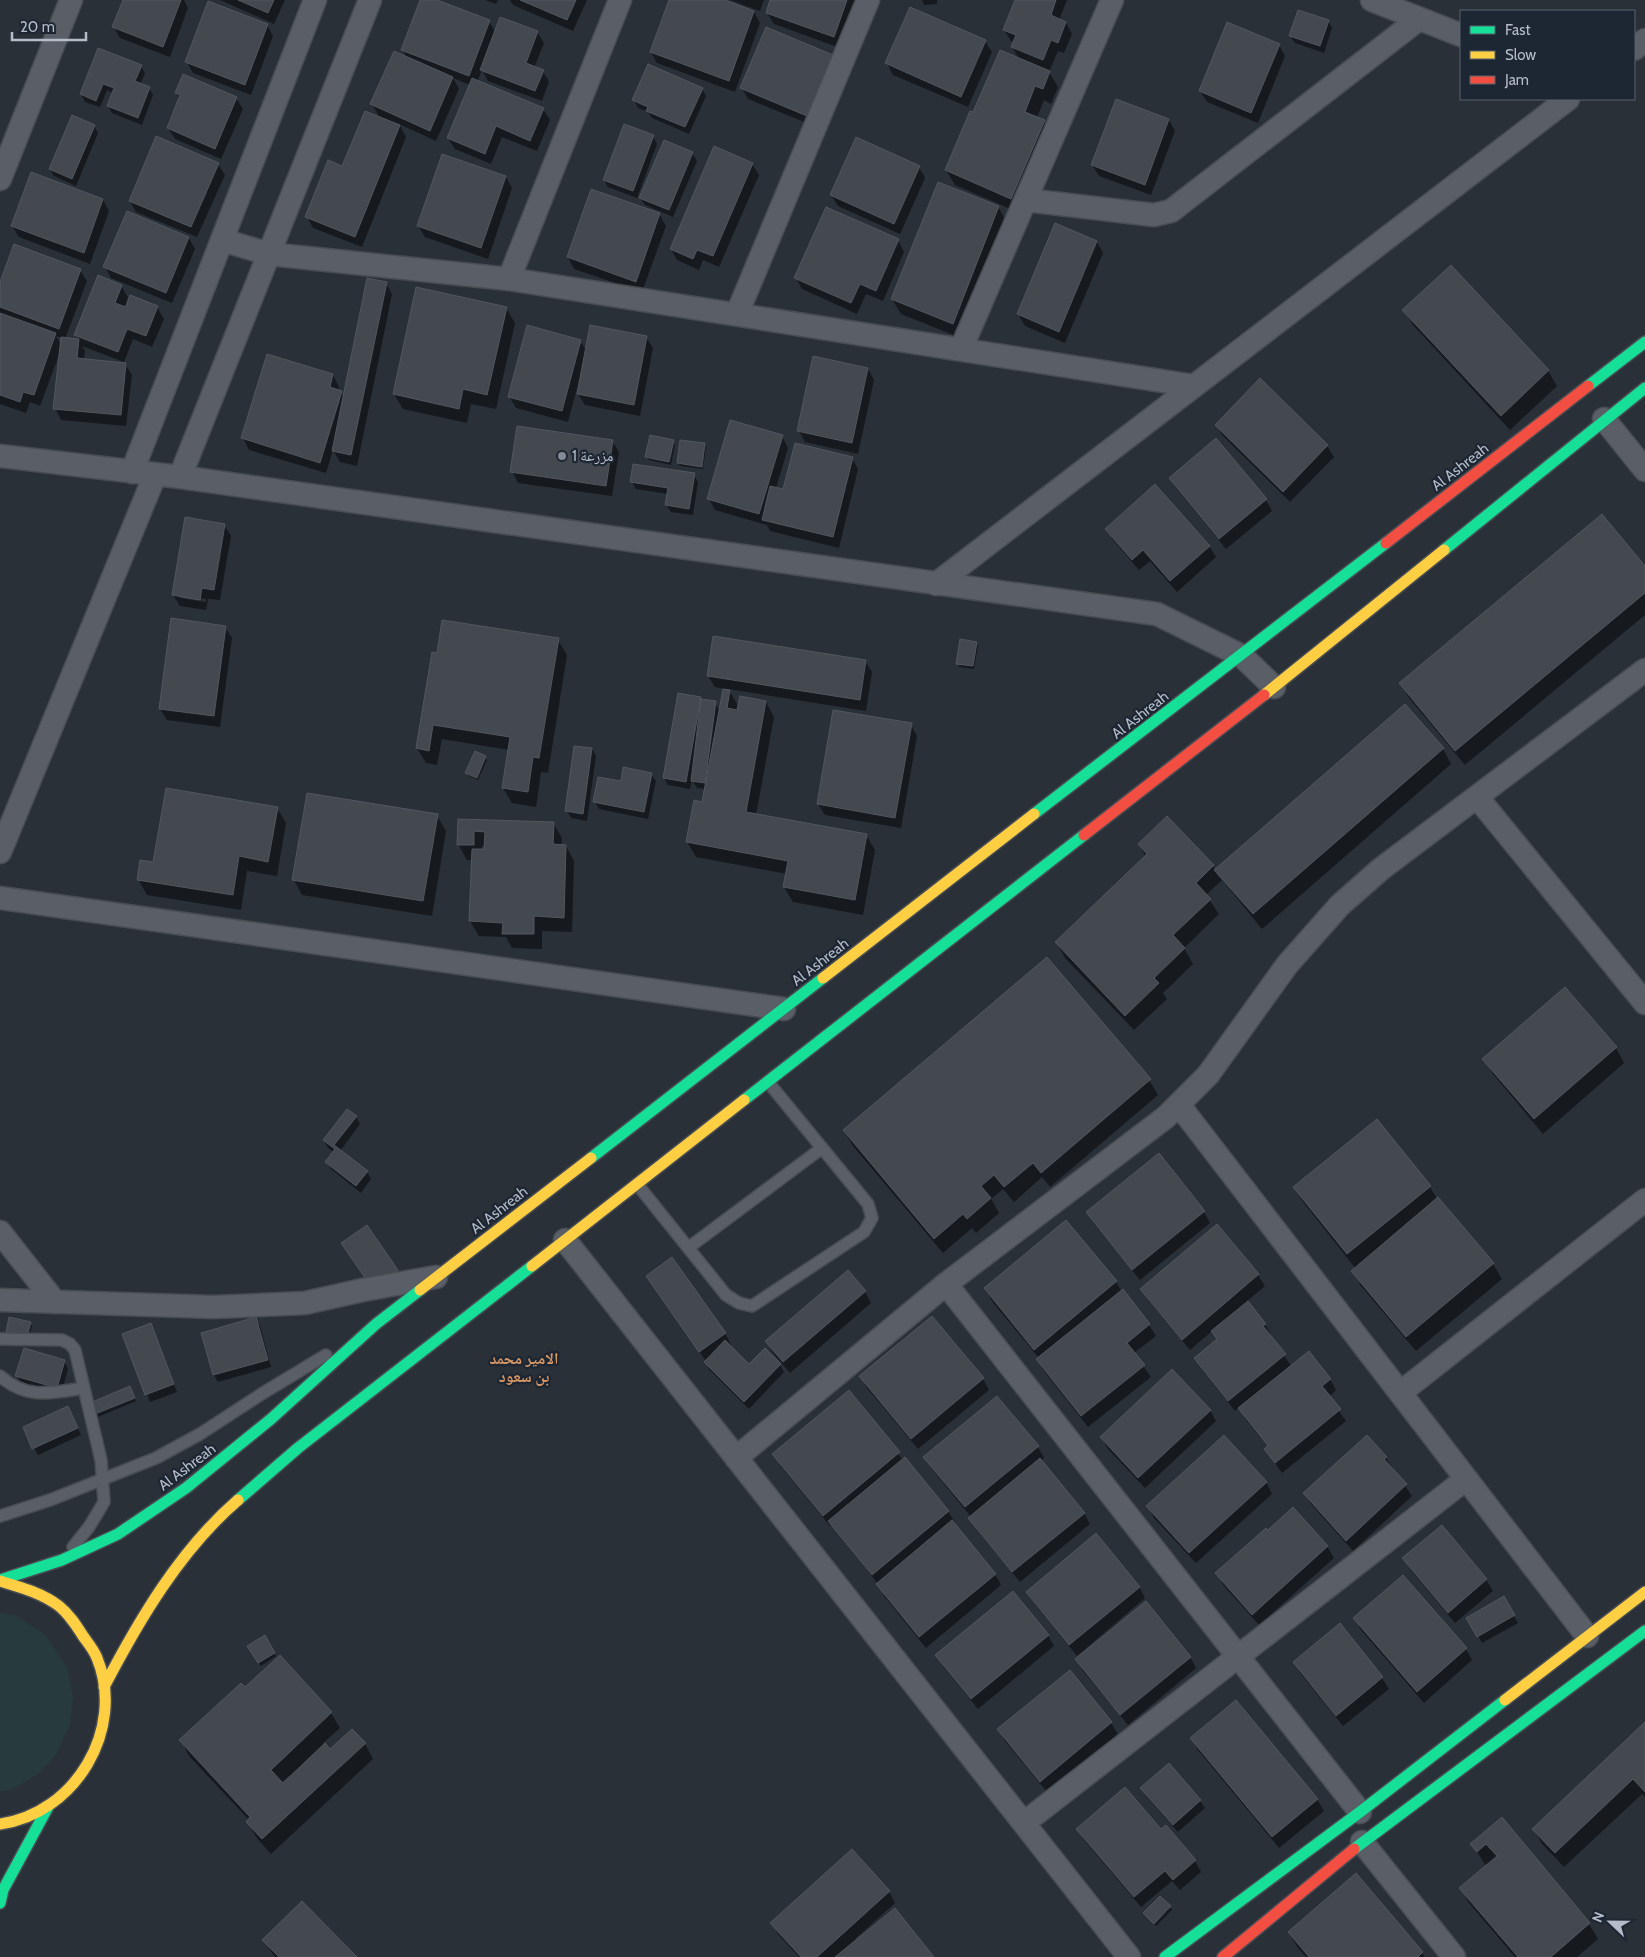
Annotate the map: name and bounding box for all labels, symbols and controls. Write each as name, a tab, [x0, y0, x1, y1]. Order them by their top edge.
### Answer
scale bar	[12, 10, 86, 42]
legend	[1460, 10, 1635, 100]
text: 20 m	[20, 18, 55, 36]
text: Fast	[1505, 21, 1530, 39]
text: Slow	[1505, 46, 1536, 64]
text: Jam	[1504, 71, 1529, 89]
street label: Al Ashreah	[1428, 439, 1492, 495]
place label: مزرعة 1	[572, 447, 613, 465]
marker: مزرعة 1	[556, 450, 568, 462]
street label: Al Ashreah	[1108, 687, 1172, 743]
street label: Al Ashreah	[788, 934, 852, 990]
street label: Al Ashreah	[467, 1182, 531, 1238]
district label: الامير محمد بن سعود	[490, 1349, 558, 1386]
street label: Al Ashreah	[155, 1440, 219, 1494]
north arrow	[1585, 1897, 1635, 1947]
text: N	[1588, 1909, 1608, 1925]

